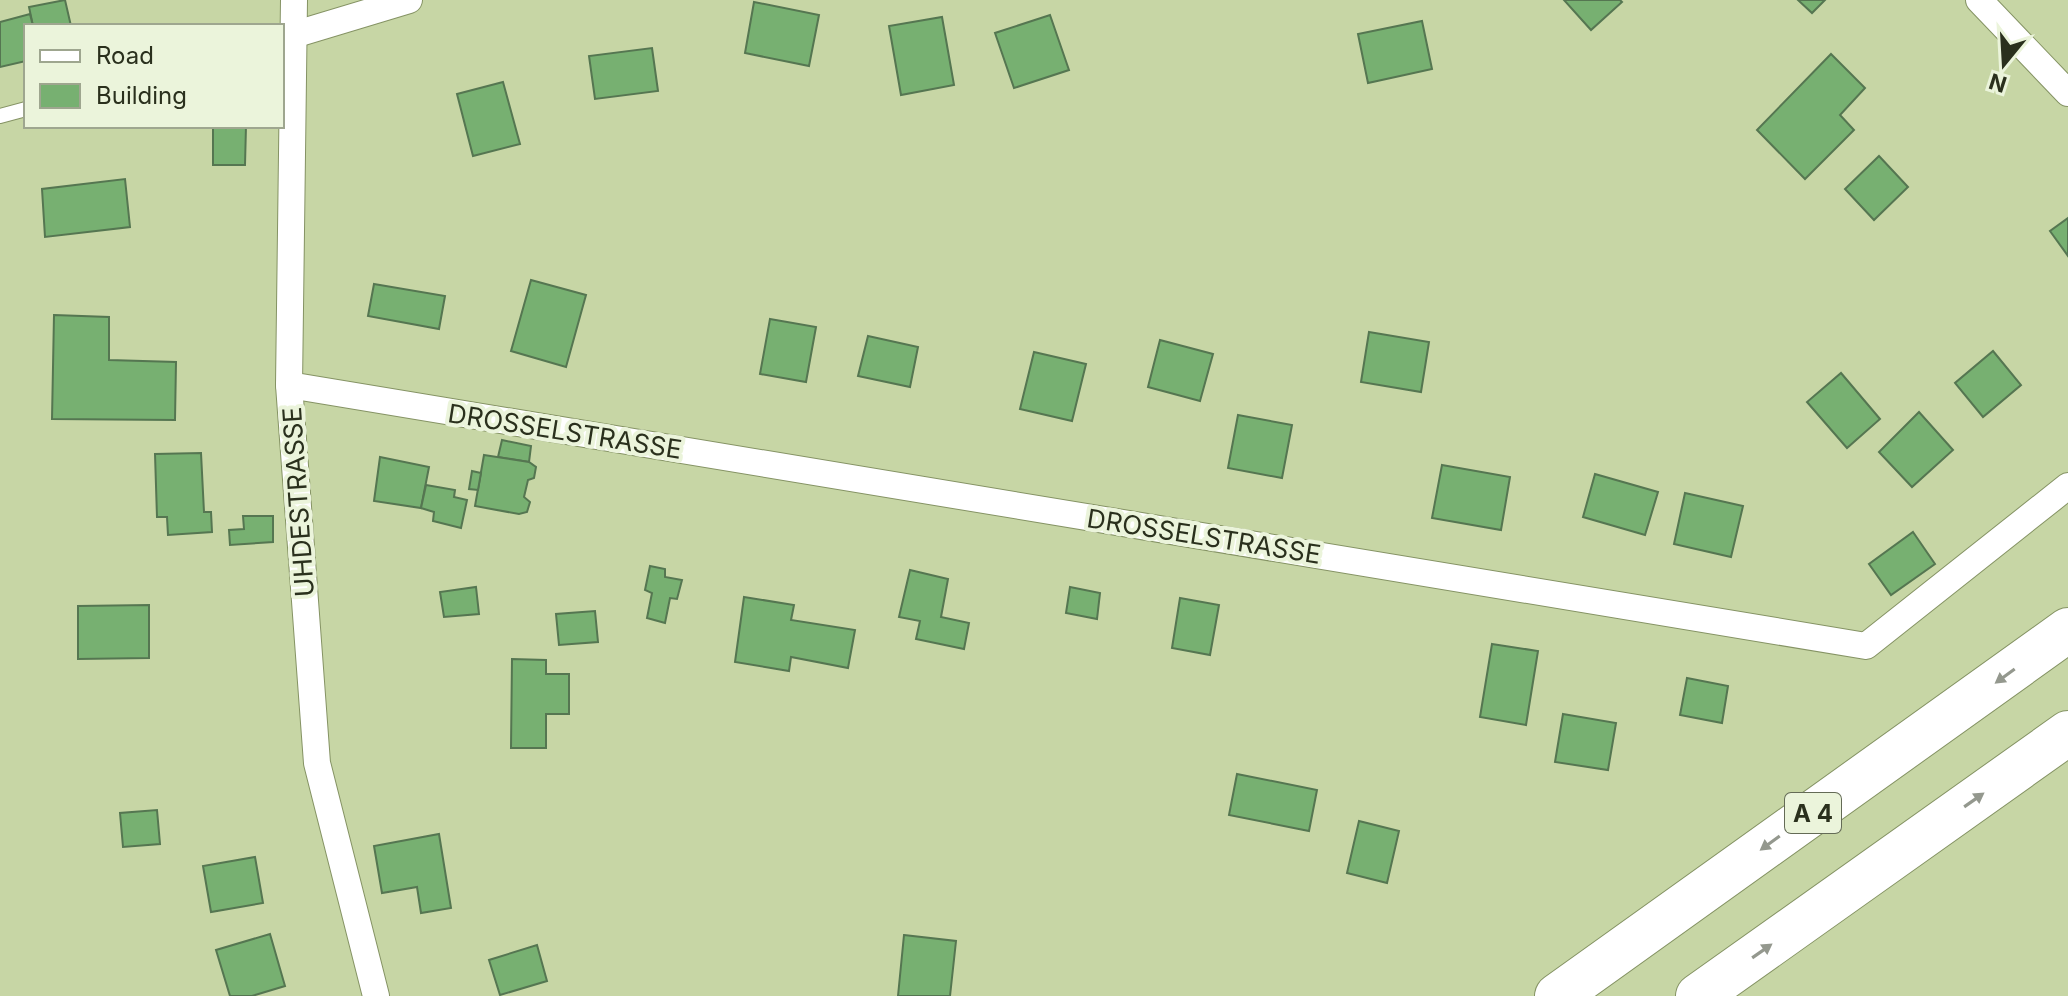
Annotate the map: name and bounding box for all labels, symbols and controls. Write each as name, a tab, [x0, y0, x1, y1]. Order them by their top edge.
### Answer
legend	[24, 24, 284, 128]
north arrow	[1964, 24, 2044, 104]
text: Road	[96, 41, 154, 70]
text: N	[1986, 68, 2010, 98]
text: Building	[96, 81, 187, 110]
street label: DROSSELSTRASSE	[446, 397, 684, 465]
street label: UHDESTRASSE	[276, 406, 320, 598]
street label: DROSSELSTRASSE	[1085, 502, 1323, 570]
one-way arrow	[1994, 668, 2015, 683]
road number: A 4	[1785, 793, 1841, 833]
one-way arrow	[1963, 793, 1984, 808]
one-way arrow	[1760, 835, 1781, 851]
one-way arrow	[1751, 944, 1772, 959]

